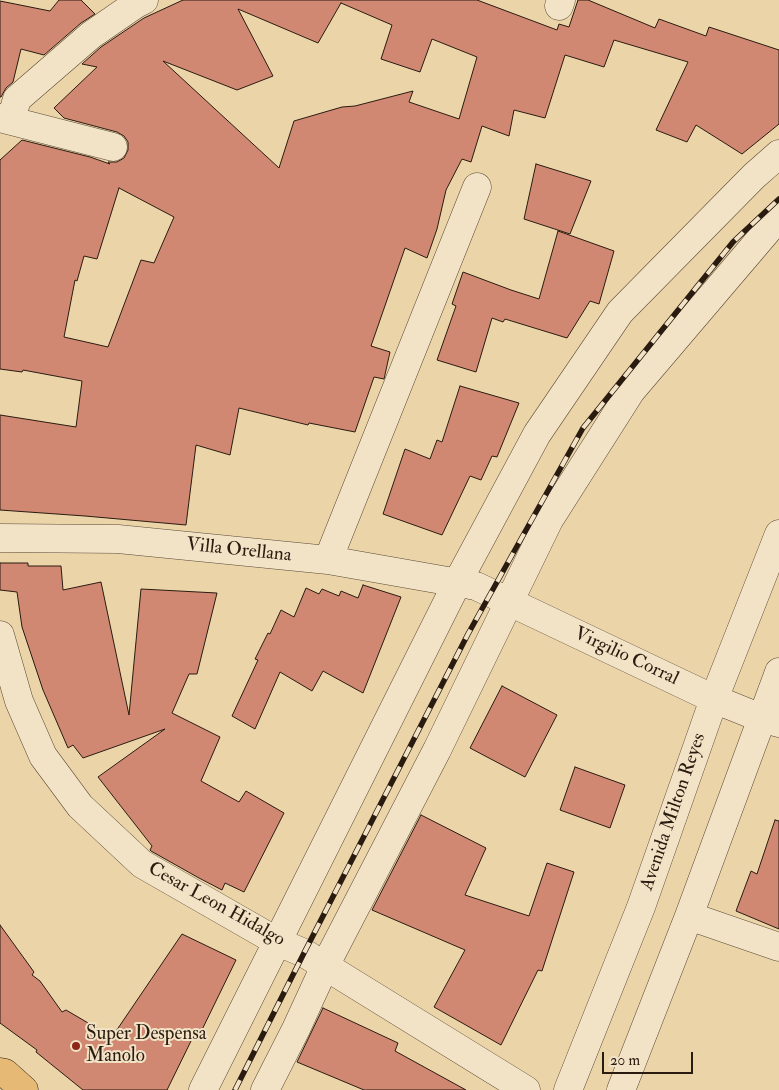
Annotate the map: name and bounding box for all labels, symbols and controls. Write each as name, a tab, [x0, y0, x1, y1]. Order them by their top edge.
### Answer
street label: Villa Orellana	[185, 534, 293, 568]
street label: Virgilio Corral	[570, 623, 682, 691]
street label: Avenida Milton Reyes	[636, 730, 712, 894]
street label: Cesar Leon Hidalgo	[144, 858, 288, 952]
place label: Super Despensa Manolo	[86, 1024, 207, 1068]
marker: Super Despensa Manolo	[70, 1040, 82, 1052]
scale bar	[604, 1042, 695, 1074]
text: 20 m	[610, 1051, 640, 1070]

